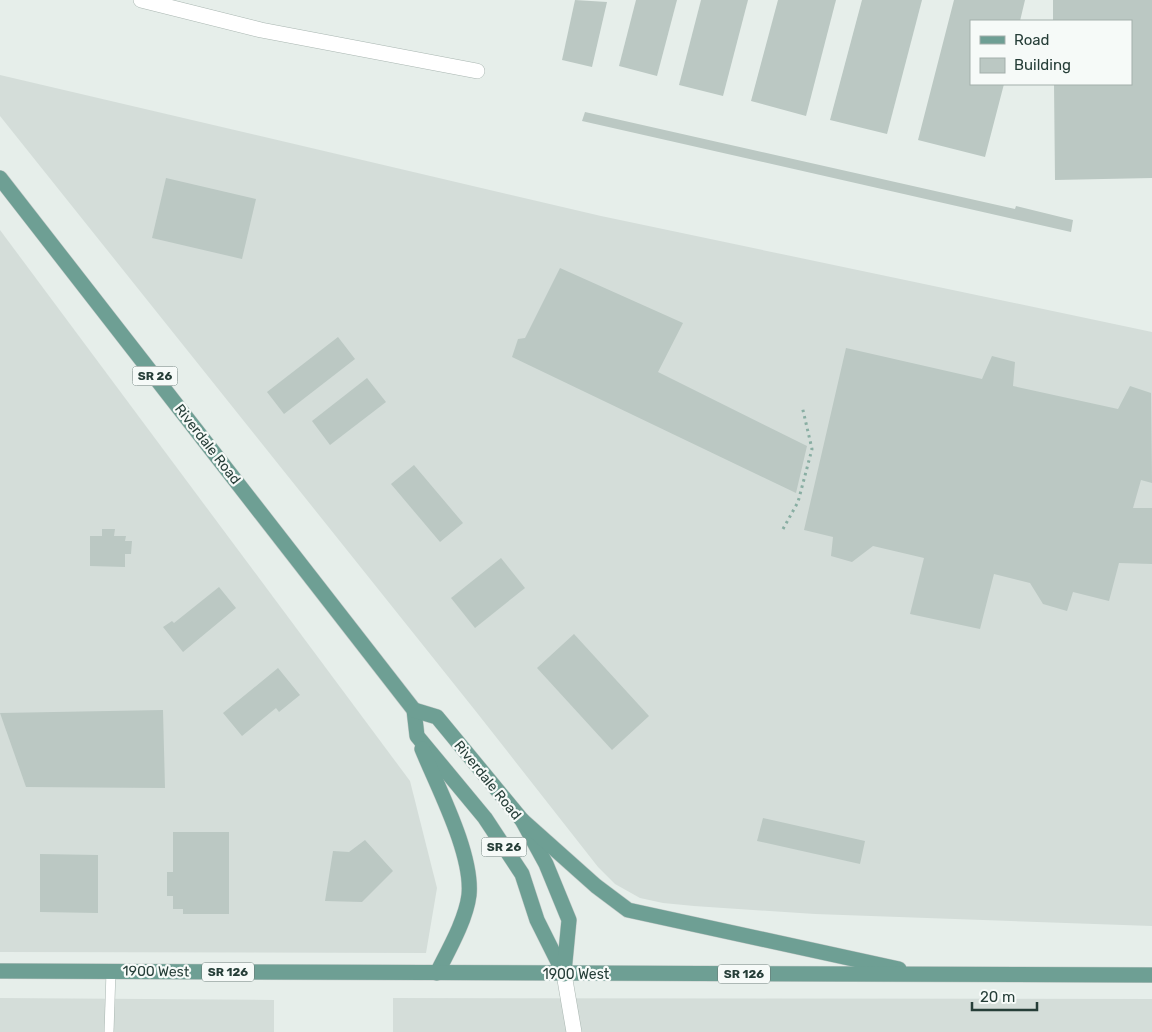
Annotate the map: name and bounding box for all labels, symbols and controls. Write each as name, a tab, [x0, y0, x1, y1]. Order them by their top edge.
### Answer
legend	[970, 20, 1132, 85]
text: Road	[1014, 31, 1050, 49]
text: Building	[1014, 56, 1071, 74]
road number: SR 26	[132, 366, 178, 386]
street label: Riverdale Road	[171, 401, 244, 488]
street label: Riverdale Road	[450, 737, 525, 823]
road number: SR 26	[482, 838, 526, 856]
street label: 1900 West	[123, 962, 190, 981]
road number: SR 126	[202, 962, 254, 982]
road number: SR 126	[718, 964, 770, 984]
street label: 1900 West	[543, 966, 610, 983]
scale bar	[972, 980, 1037, 1012]
text: 20 m	[980, 988, 1015, 1006]

